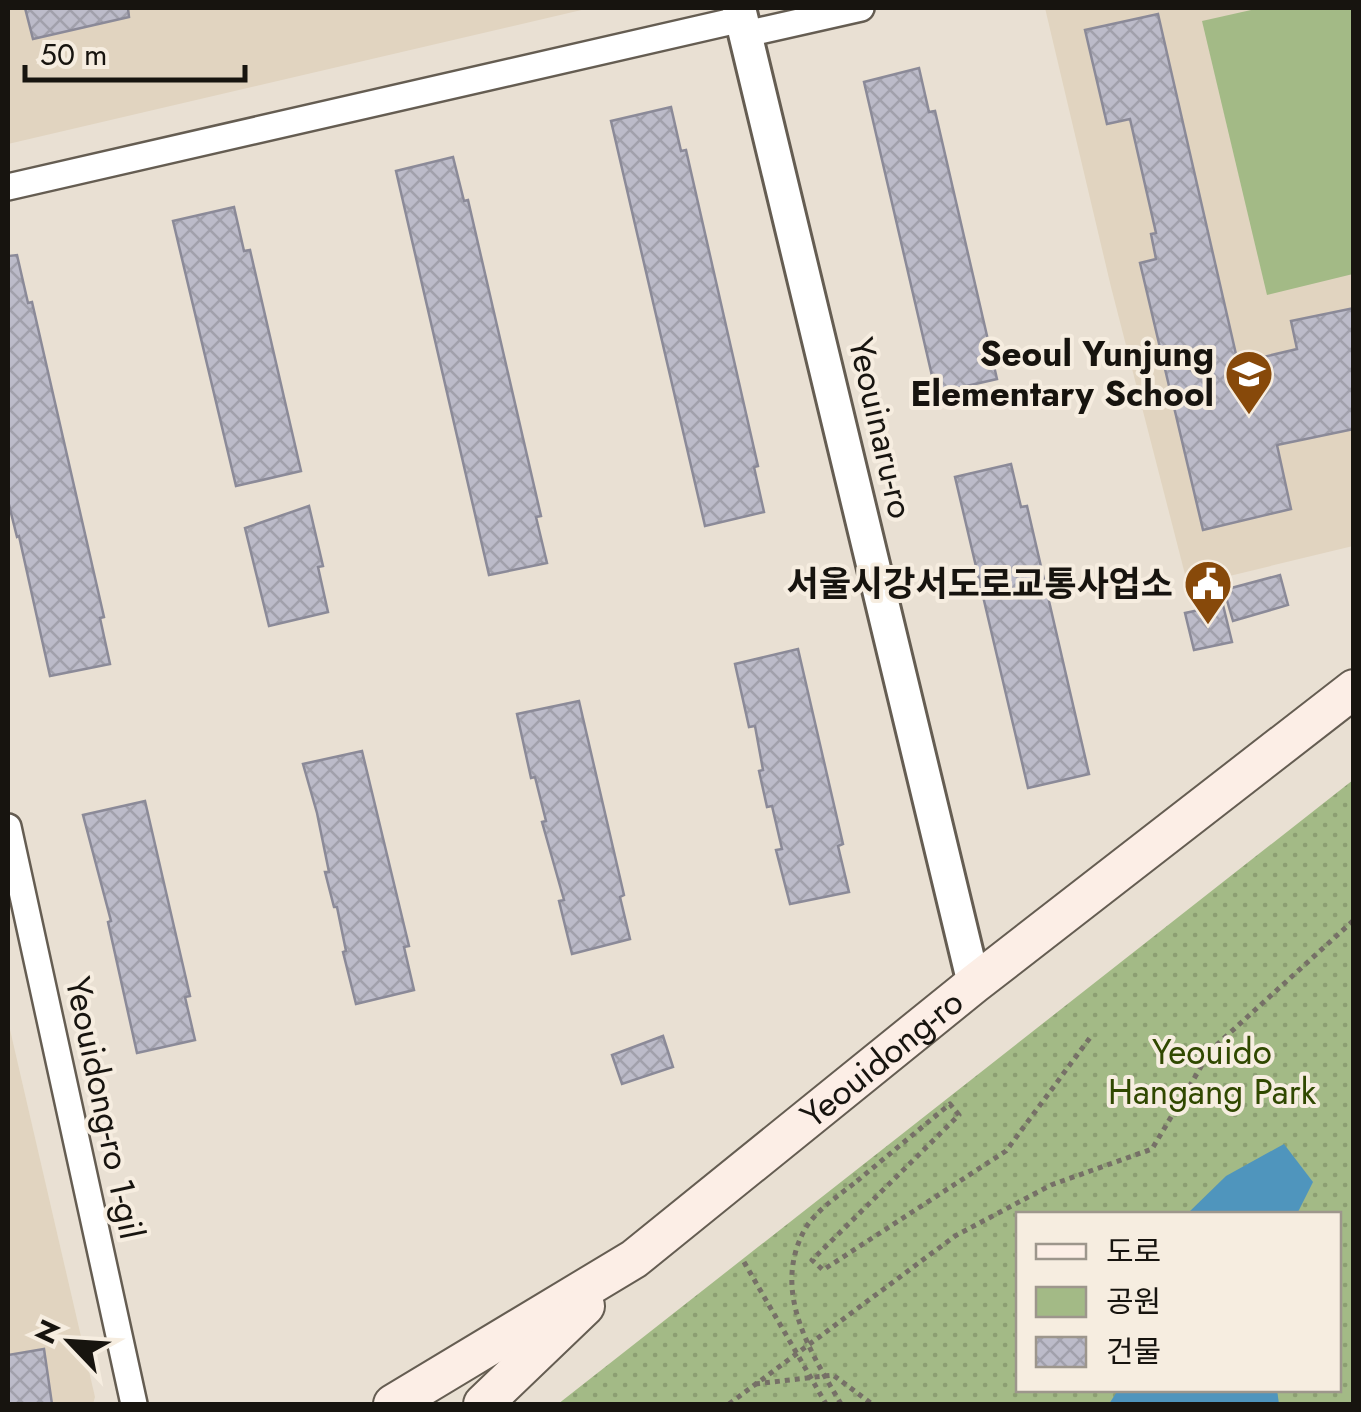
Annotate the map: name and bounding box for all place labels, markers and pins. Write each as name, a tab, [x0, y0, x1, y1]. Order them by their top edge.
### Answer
place label: Seoul Yunjung Elementary School	[911, 329, 1214, 419]
school or university icon: Seoul Yunjung Elementary School	[1223, 348, 1275, 416]
public building icon: 서울시강서도로교통사업소	[1182, 558, 1234, 626]
place label: 서울시강서도로교통사업소	[787, 559, 1173, 609]

